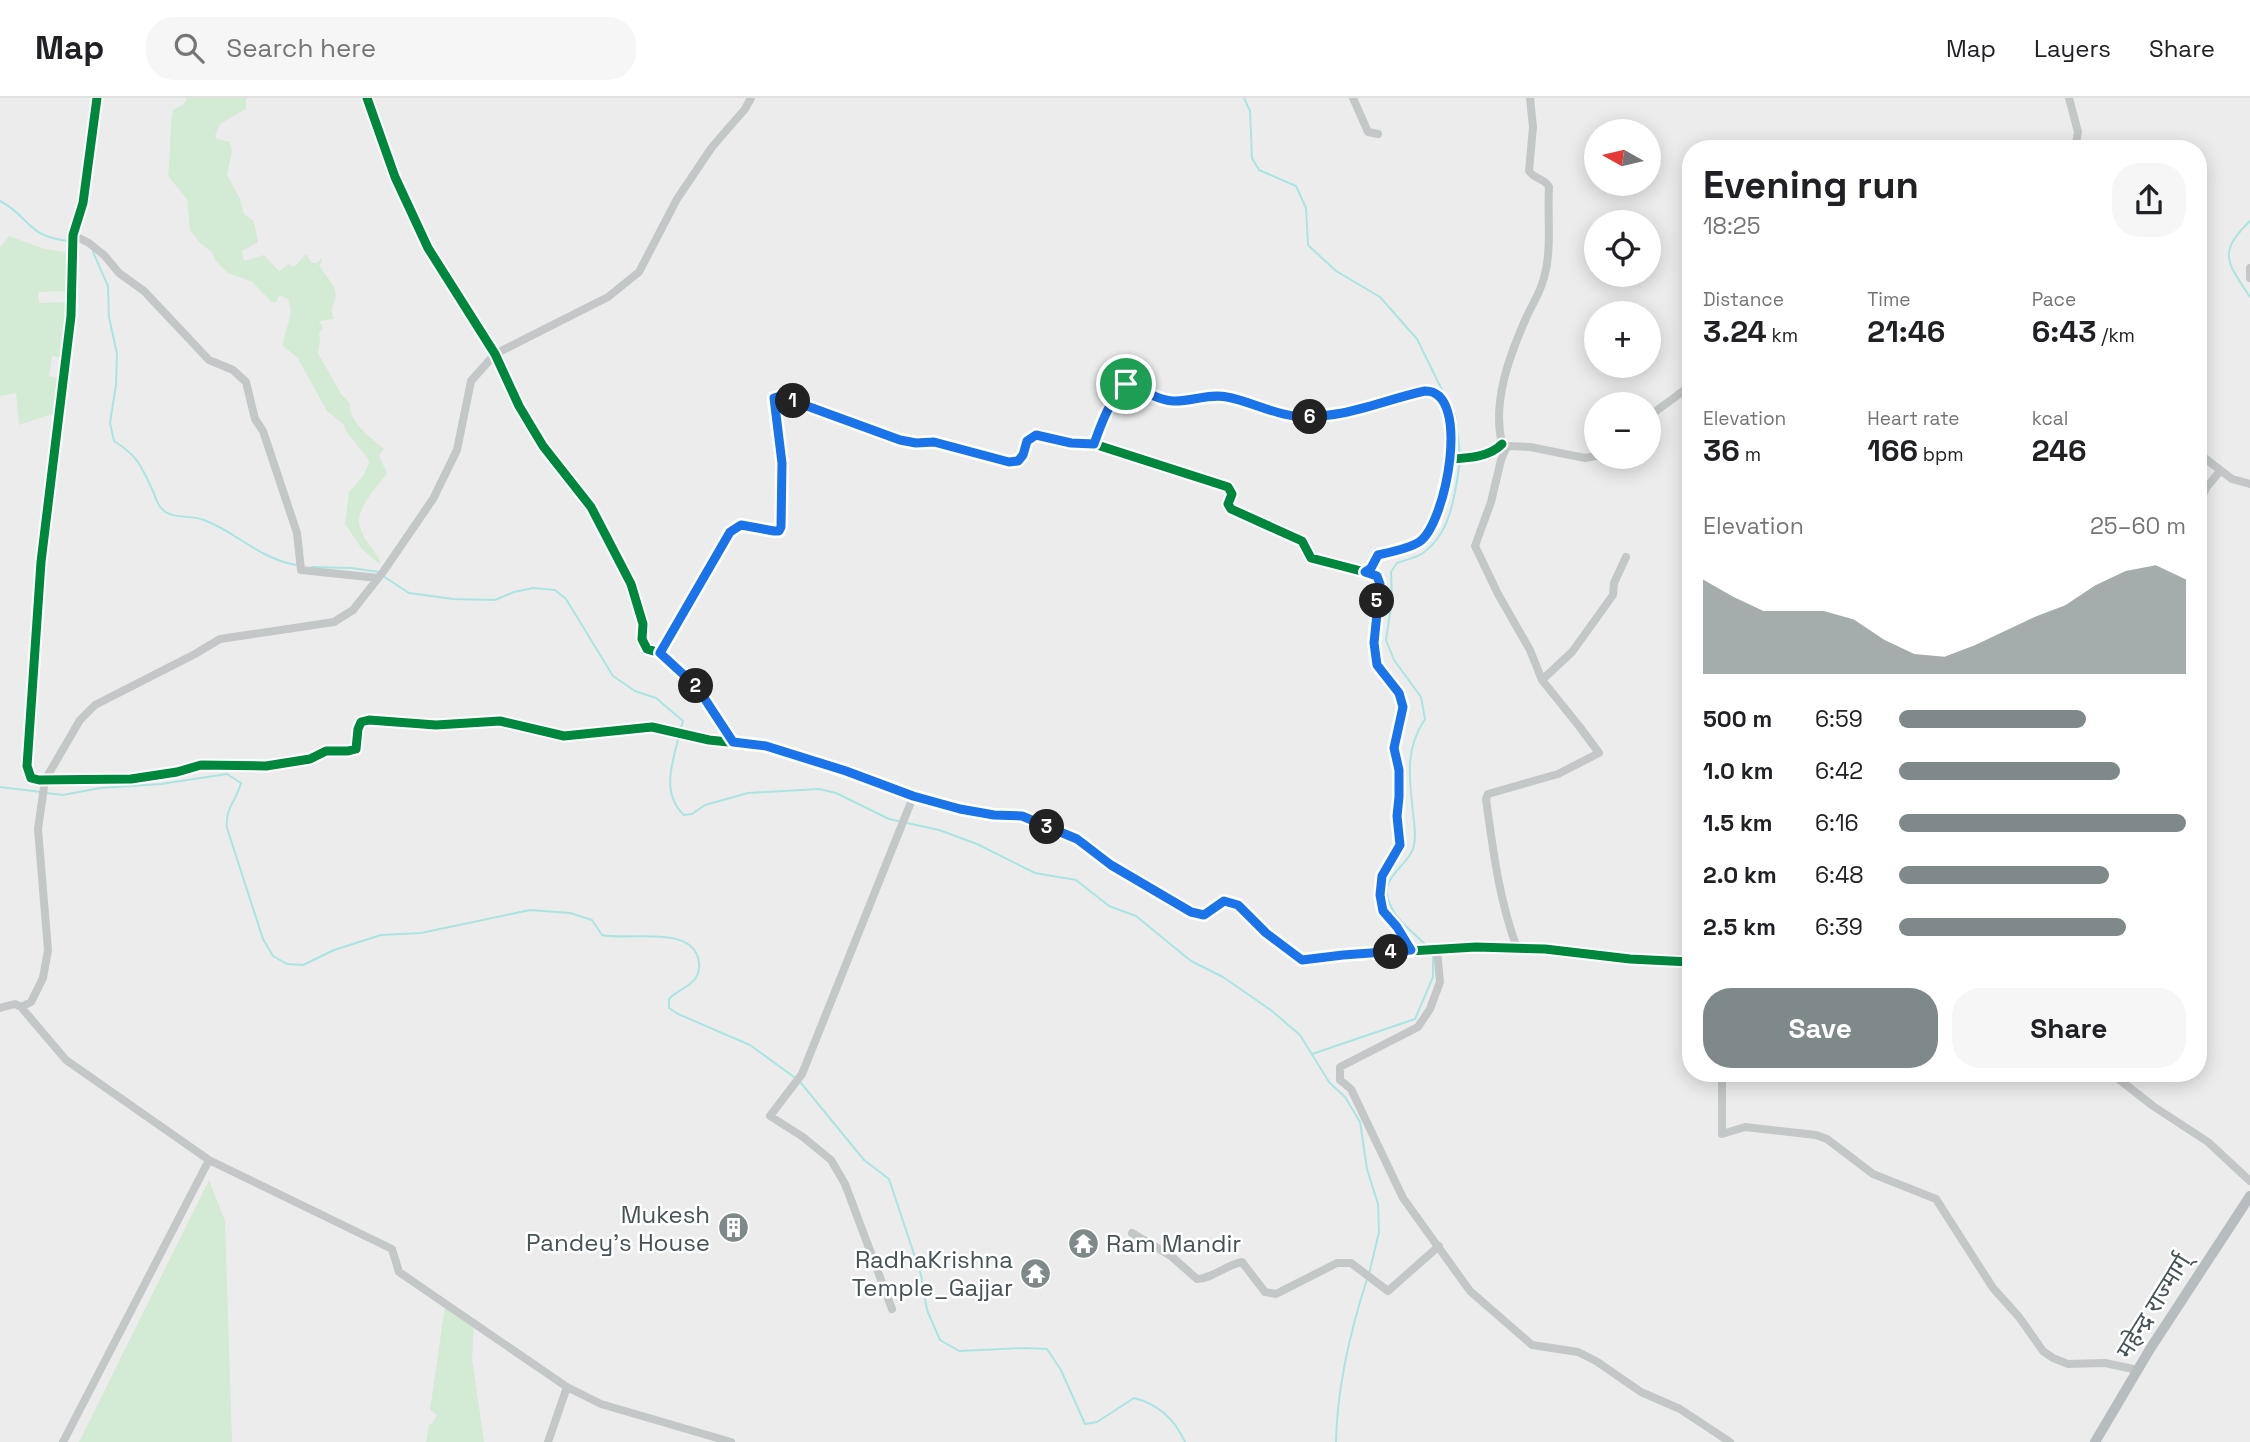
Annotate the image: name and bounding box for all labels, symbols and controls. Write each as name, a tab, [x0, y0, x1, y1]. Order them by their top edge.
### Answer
search box	[146, 17, 636, 80]
text: Map	[35, 27, 104, 69]
icon: search	[170, 29, 208, 67]
text: Search here	[226, 31, 376, 65]
text: Map	[1946, 33, 1996, 64]
text: Layers	[2034, 33, 2111, 64]
text: Share	[2149, 33, 2215, 64]
north arrow	[1584, 119, 1661, 196]
map controls	[1584, 119, 1661, 469]
text: Evening run	[1703, 161, 1919, 209]
button: share	[2112, 163, 2186, 237]
button: locate	[1584, 210, 1661, 287]
text: 18:25	[1703, 211, 1760, 241]
text: Distance	[1703, 287, 1784, 312]
text: Time	[1867, 287, 1911, 312]
text: Pace	[2032, 287, 2076, 312]
button: +	[1584, 301, 1661, 378]
text: 3.24	[1703, 312, 1767, 351]
text: 21:46	[1867, 312, 1945, 351]
text: 6:43	[2032, 312, 2096, 351]
text: km	[1767, 323, 1798, 348]
text: /km	[2096, 323, 2135, 348]
pin	[1096, 354, 1156, 414]
icon: arrive	[1107, 365, 1145, 403]
pin: 1	[776, 384, 810, 418]
text: 1	[788, 388, 797, 413]
button: −	[1584, 392, 1661, 469]
pin: 6	[1292, 400, 1328, 434]
text: 6	[1304, 404, 1315, 429]
text: Elevation	[1703, 406, 1786, 431]
text: Heart rate	[1867, 406, 1960, 431]
text: kcal	[2032, 406, 2068, 431]
text: 36	[1703, 431, 1740, 470]
text: 166	[1867, 431, 1918, 470]
text: 246	[2032, 431, 2087, 470]
text: m	[1740, 442, 1761, 467]
text: bpm	[1918, 442, 1964, 467]
text: Elevation	[1703, 511, 1804, 541]
text: 25–60 m	[2090, 511, 2186, 541]
pin: 5	[1360, 584, 1394, 618]
text: 5	[1371, 588, 1382, 613]
pin: 2	[678, 668, 714, 704]
text: 2	[690, 673, 701, 698]
text: 500 m	[1703, 704, 1772, 734]
text: 6:59	[1815, 704, 1863, 734]
text: 1.0 km	[1703, 756, 1773, 786]
text: 6:42	[1815, 756, 1863, 786]
text: 1.5 km	[1703, 808, 1773, 838]
text: 6:16	[1815, 808, 1859, 838]
pin: 3	[1030, 810, 1064, 844]
text: 3	[1041, 814, 1052, 839]
text: 2.0 km	[1703, 860, 1777, 890]
text: 6:48	[1815, 860, 1864, 890]
text: 2.5 km	[1703, 912, 1776, 942]
text: 6:39	[1815, 912, 1863, 942]
pin: 4	[1374, 934, 1408, 970]
text: 4	[1384, 939, 1397, 964]
button: Save	[1703, 988, 1938, 1068]
button: Share	[1952, 988, 2186, 1068]
place label: Mukesh Pandey's House	[526, 1199, 710, 1258]
building icon: Mukesh Pandey's House	[716, 1211, 750, 1245]
temple icon: Ram Mandir	[1066, 1226, 1100, 1260]
place label: Ram Mandir	[1106, 1228, 1241, 1259]
place label: RadhaKrishna Temple_Gajjar	[852, 1244, 1013, 1303]
street label: महेन्द्र राज्मार्ग्	[2109, 1245, 2199, 1364]
temple icon: RadhaKrishna Temple_Gajjar	[1019, 1256, 1053, 1290]

